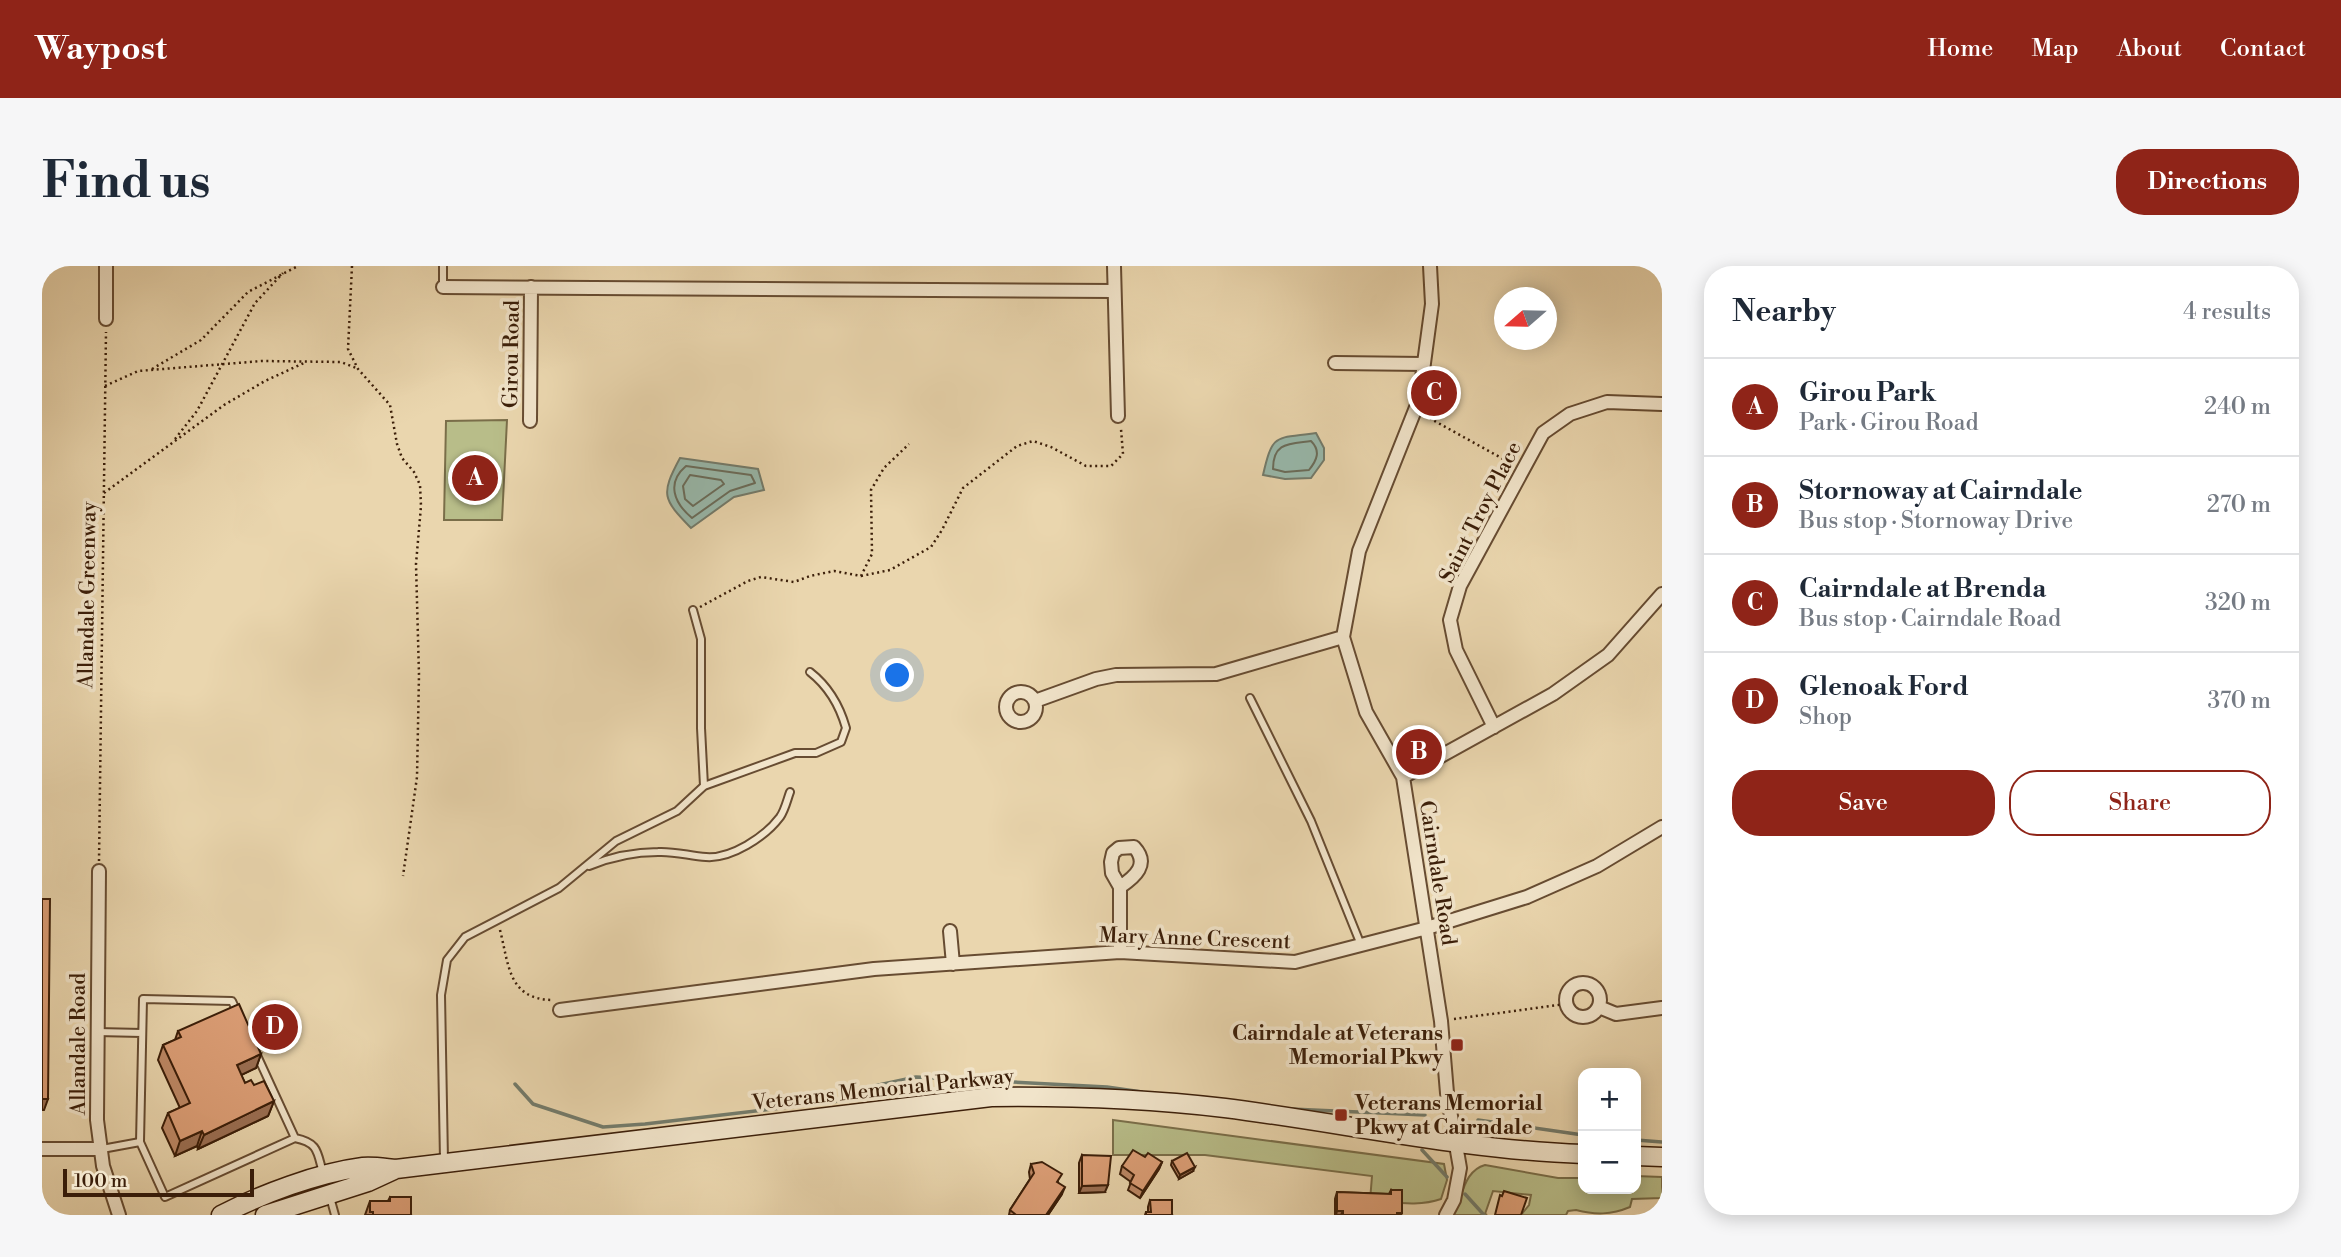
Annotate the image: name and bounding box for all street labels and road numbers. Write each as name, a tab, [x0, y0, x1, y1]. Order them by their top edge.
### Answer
street label: Girou Road	[498, 300, 526, 408]
street label: Saint Troy Place	[1434, 438, 1528, 587]
street label: Allandale Greenway	[73, 501, 103, 690]
street label: Cairndale Road	[1413, 799, 1461, 948]
street label: Mary Anne Crescent	[1098, 923, 1292, 955]
street label: Allandale Road	[66, 973, 92, 1116]
street label: Veterans Memorial Parkway	[750, 1063, 1016, 1117]

